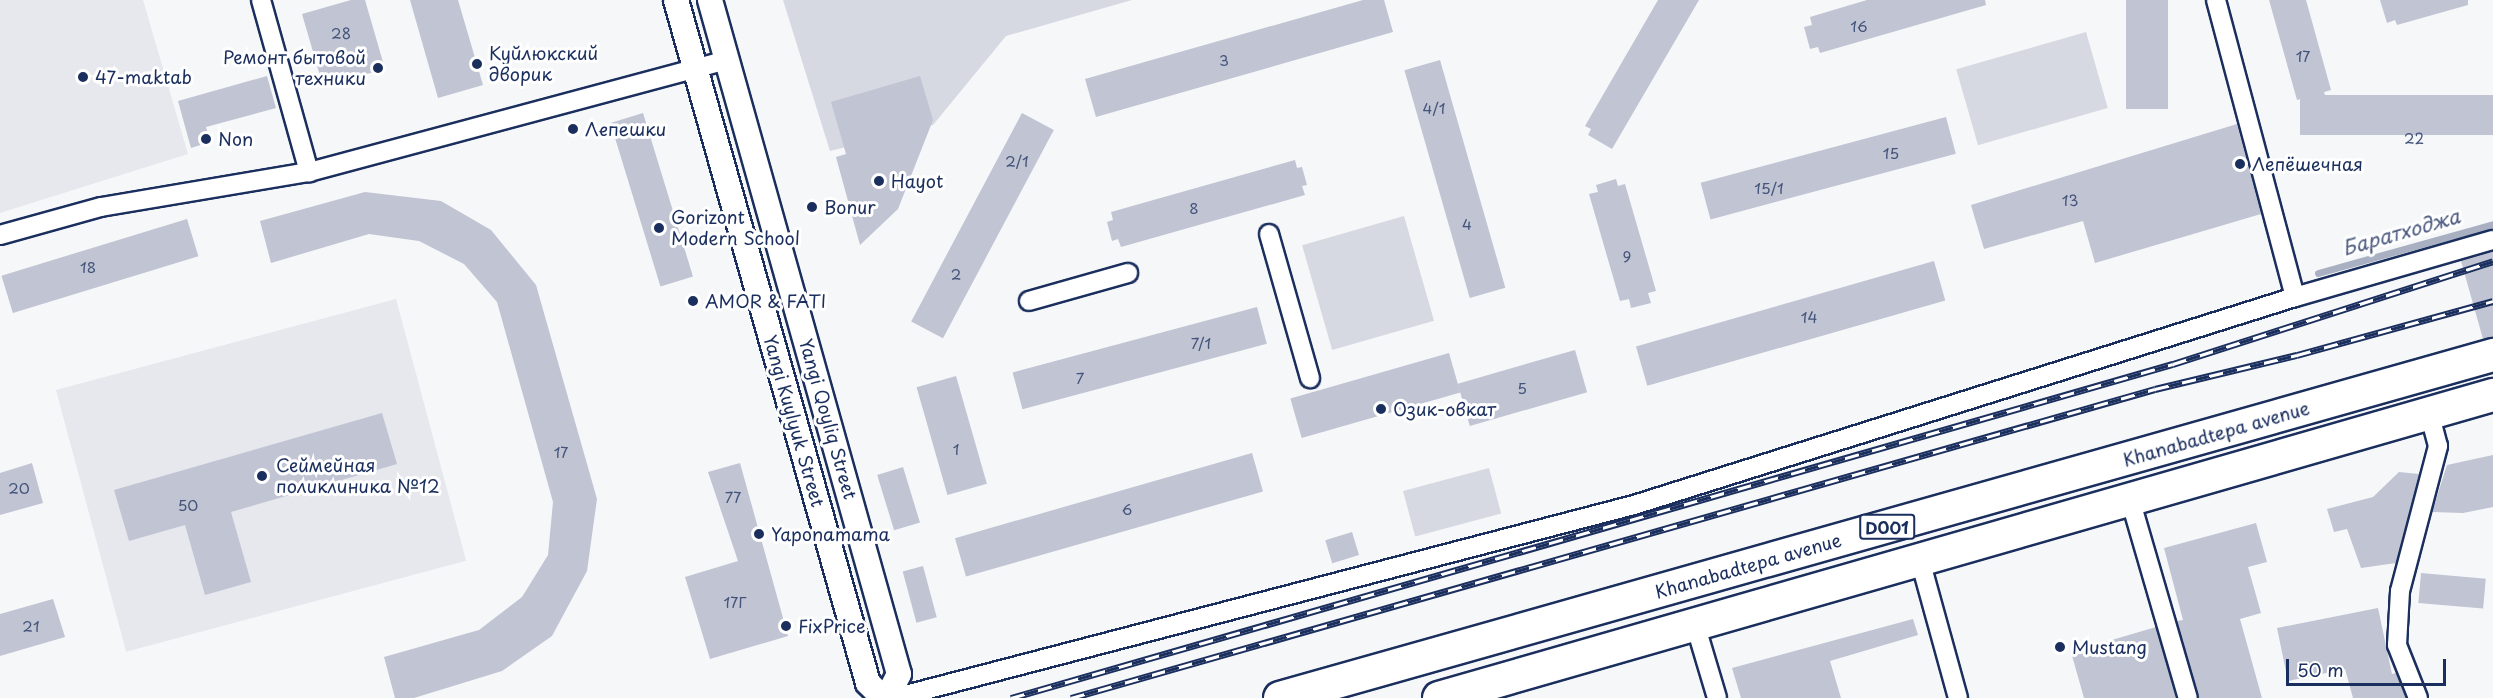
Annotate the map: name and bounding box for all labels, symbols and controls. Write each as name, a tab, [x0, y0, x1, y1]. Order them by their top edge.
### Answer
house number: 16	[1850, 17, 1868, 35]
house number: 28	[331, 24, 351, 42]
place label: Куйлюкский дворик	[489, 43, 598, 86]
place label: Ремонт бытовой техники	[223, 47, 366, 90]
house number: 17	[2296, 47, 2310, 65]
house number: 3	[1219, 51, 1229, 69]
marker: Куйлюкский дворик	[470, 57, 484, 71]
marker: Ремонт бытовой техники	[371, 61, 385, 75]
place label: 47-maktab	[95, 66, 192, 88]
marker: 47-maktab	[76, 70, 90, 84]
house number: 4/1	[1423, 99, 1445, 117]
place label: Лепешки	[585, 118, 666, 140]
marker: Лепешки	[566, 122, 580, 136]
place label: Non	[218, 128, 253, 150]
house number: 22	[2404, 129, 2424, 147]
marker: Non	[199, 132, 213, 146]
house number: 15	[1883, 144, 1899, 162]
house number: 2/1	[1005, 152, 1029, 170]
place label: Лепёшечная	[2252, 153, 2363, 175]
marker: Лепёшечная	[2233, 157, 2247, 171]
place label: Hayot	[891, 170, 943, 192]
marker: Hayot	[872, 174, 886, 188]
house number: 15/1	[1754, 179, 1784, 197]
house number: 13	[2062, 191, 2078, 209]
place label: Bonur	[824, 196, 876, 218]
house number: 8	[1189, 199, 1199, 217]
marker: Bonur	[805, 200, 819, 214]
water label: Баратходжа	[2339, 204, 2463, 260]
place label: Gorizont Modern School	[671, 207, 800, 250]
house number: 4	[1462, 215, 1472, 233]
marker: Gorizont Modern School	[652, 221, 666, 235]
house number: 9	[1623, 247, 1631, 265]
house number: 18	[80, 258, 96, 276]
house number: 2	[951, 265, 961, 283]
place label: AMOR & FATI	[705, 290, 828, 312]
marker: AMOR & FATI	[686, 294, 700, 308]
house number: 14	[1801, 308, 1817, 326]
street label: Yangi Kuylyuk Street	[759, 332, 829, 510]
house number: 7/1	[1191, 334, 1211, 352]
street label: Yangi Qoyliq Street	[795, 336, 861, 502]
house number: 7	[1076, 369, 1084, 387]
house number: 5	[1517, 379, 1527, 397]
street label: Khanabadtepa avenue	[2121, 397, 2311, 471]
place label: Озик-овкат	[1393, 398, 1496, 420]
marker: Озик-овкат	[1374, 402, 1388, 416]
house number: 1	[953, 440, 959, 458]
house number: 17	[554, 443, 568, 461]
place label: Сеймейная поликлиника №12	[276, 455, 440, 498]
marker: Сеймейная поликлиника №12	[253, 467, 271, 485]
house number: 20	[8, 479, 30, 497]
house number: 77	[725, 488, 741, 506]
house number: 50	[178, 496, 198, 514]
house number: 6	[1122, 500, 1132, 518]
road number: D001	[1858, 514, 1916, 540]
place label: Yaponamama	[771, 523, 890, 545]
marker: Yaponamama	[752, 527, 766, 541]
street label: Khanabadtepa avenue	[1653, 529, 1843, 603]
house number: 17Г	[724, 593, 746, 611]
place label: FixPrice	[798, 615, 866, 637]
house number: 21	[22, 617, 40, 635]
marker: FixPrice	[779, 619, 793, 633]
place label: Mustang	[2072, 636, 2147, 658]
marker: Mustang	[2053, 640, 2067, 654]
scale bar	[2289, 647, 2450, 685]
text: 50 m	[2297, 656, 2344, 683]

